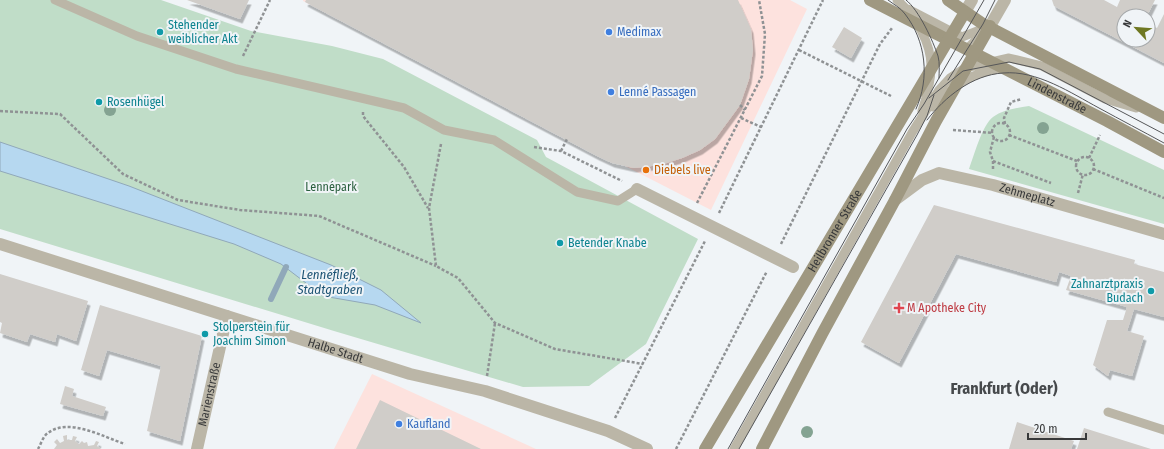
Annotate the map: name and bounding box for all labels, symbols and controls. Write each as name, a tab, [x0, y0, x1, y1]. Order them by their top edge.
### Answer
north arrow	[1116, 8, 1156, 48]
place label: Stehender weiblicher Akt	[168, 18, 238, 46]
text: N	[1120, 18, 1135, 30]
place label: Medimax	[617, 25, 662, 39]
marker: Stehender weiblicher Akt	[155, 27, 165, 37]
marker: Medimax	[604, 27, 614, 37]
street label: Lindenstraße	[1025, 75, 1089, 116]
place label: Lenné Passagen	[619, 85, 696, 99]
marker: Lenné Passagen	[606, 87, 616, 97]
place label: Rosenhügel	[107, 95, 164, 109]
marker: Rosenhügel	[94, 97, 104, 107]
place label: Diebels live	[654, 163, 711, 177]
marker: Diebels live	[641, 165, 651, 175]
park label: Lennépark	[305, 180, 357, 194]
street label: Zehmeplatz	[998, 180, 1057, 209]
street label: Heilbronner Straße	[805, 187, 865, 275]
place label: Betender Knabe	[568, 236, 647, 250]
marker: Betender Knabe	[555, 238, 565, 248]
water label: Lennéfließ, Stadtgraben	[296, 267, 363, 297]
place label: Zahnarztpraxis Budach	[1071, 277, 1143, 305]
marker: Zahnarztpraxis Budach	[1146, 286, 1156, 296]
place label: M Apotheke City	[907, 301, 987, 315]
marker: M Apotheke City	[894, 303, 904, 313]
place label: Stolperstein für Joachim Simon	[213, 320, 290, 348]
marker: Stolperstein für Joachim Simon	[200, 329, 210, 339]
street label: Halbe Stadt	[306, 335, 365, 366]
street label: Marienstraße	[195, 361, 223, 428]
district label: Frankfurt (Oder)	[950, 379, 1058, 398]
scale bar	[1028, 415, 1086, 441]
place label: Kaufland	[407, 417, 451, 431]
marker: Kaufland	[394, 419, 404, 429]
text: 20 m	[1034, 422, 1058, 436]

